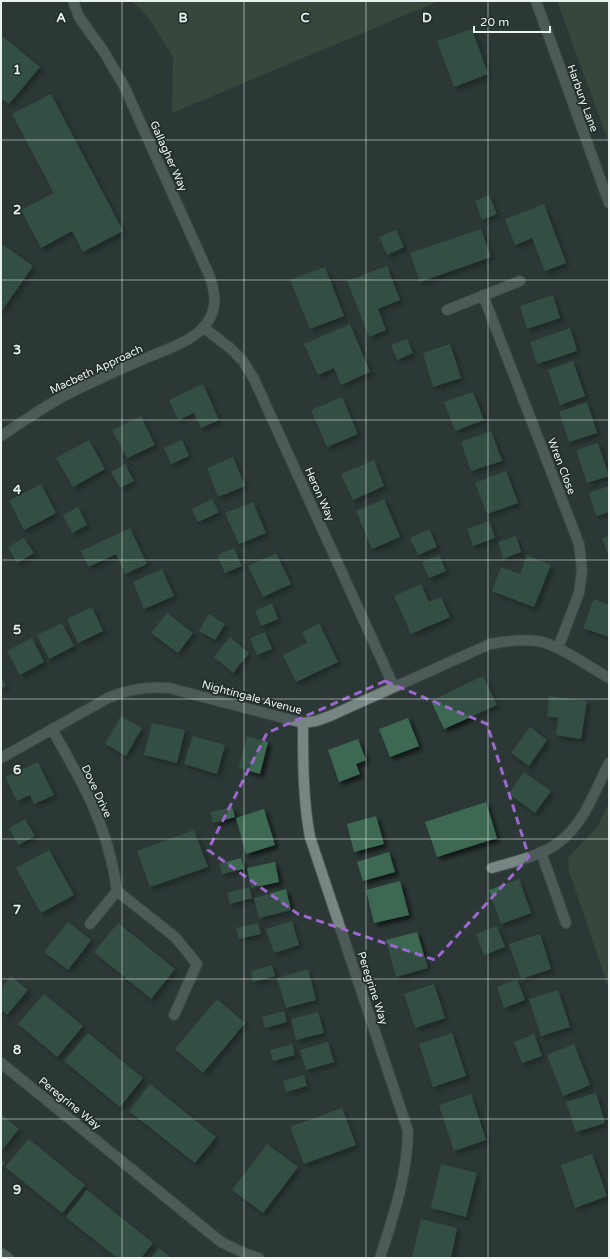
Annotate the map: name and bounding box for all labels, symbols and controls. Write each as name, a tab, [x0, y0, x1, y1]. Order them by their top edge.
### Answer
scale bar	[474, 8, 550, 34]
text: A	[56, 10, 66, 26]
text: B	[178, 10, 188, 26]
text: C	[300, 10, 310, 26]
text: D	[422, 10, 432, 26]
text: 20 m	[480, 15, 509, 29]
text: 1	[13, 62, 21, 78]
street label: Harbury Lane	[564, 63, 601, 134]
street label: Gallagher Way	[147, 119, 190, 194]
text: 2	[13, 202, 21, 218]
text: 3	[13, 342, 21, 358]
street label: Macbeth Approach	[48, 342, 145, 397]
street label: Wren Close	[545, 436, 578, 496]
street label: Heron Way	[302, 465, 337, 523]
text: 4	[13, 482, 22, 498]
text: 5	[13, 622, 21, 638]
street label: Nightingale Avenue	[200, 678, 303, 717]
text: 6	[13, 762, 21, 778]
street label: Dove Drive	[79, 763, 114, 820]
text: 7	[13, 902, 21, 918]
street label: Peregrine Way	[355, 950, 390, 1026]
text: 8	[13, 1042, 21, 1058]
street label: Peregrine Way	[36, 1074, 103, 1132]
text: 9	[13, 1182, 21, 1198]

